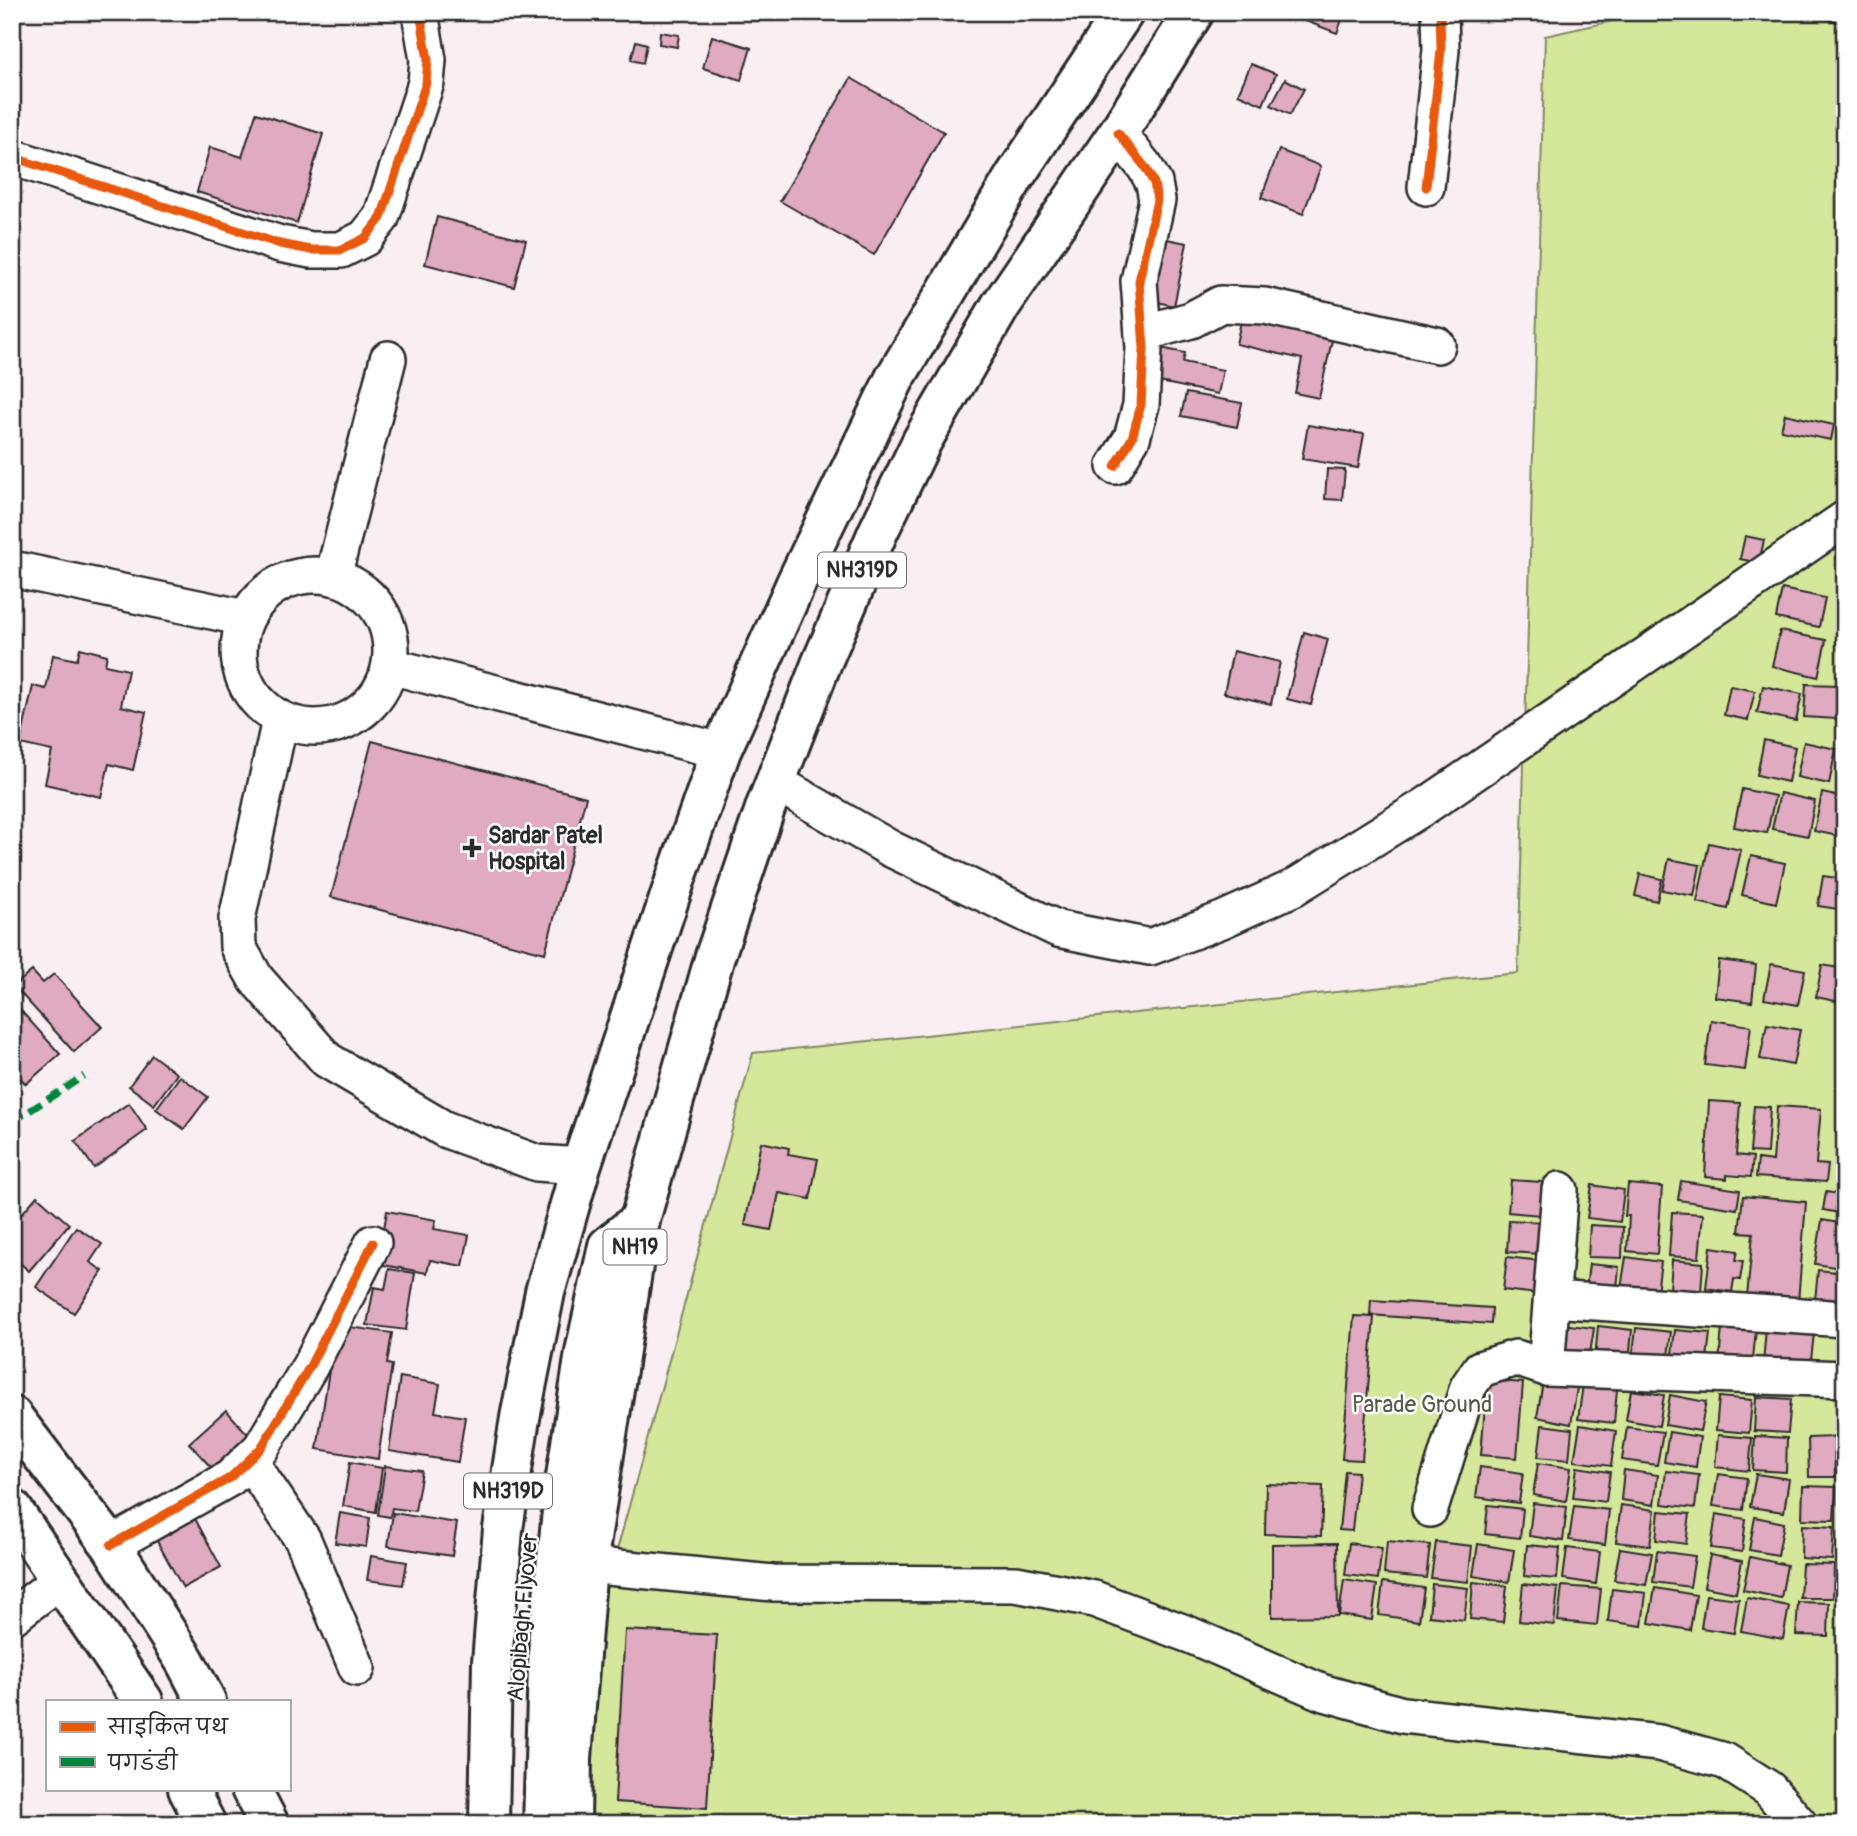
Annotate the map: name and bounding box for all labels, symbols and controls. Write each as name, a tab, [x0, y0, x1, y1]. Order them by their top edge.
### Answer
road number: NH319D	[818, 552, 906, 588]
place label: Sardar Patel Hospital	[488, 821, 603, 876]
marker: Sardar Patel Hospital	[462, 838, 482, 858]
road number: NH19	[604, 1230, 666, 1264]
park label: Parade Ground	[1352, 1390, 1492, 1419]
road number: NH319D	[464, 1474, 552, 1508]
street label: Alopibagh Flyover	[501, 1532, 544, 1702]
legend	[46, 1700, 290, 1790]
text: साइकिल पथ	[107, 1711, 229, 1741]
text: पगडंडी	[107, 1747, 179, 1777]

